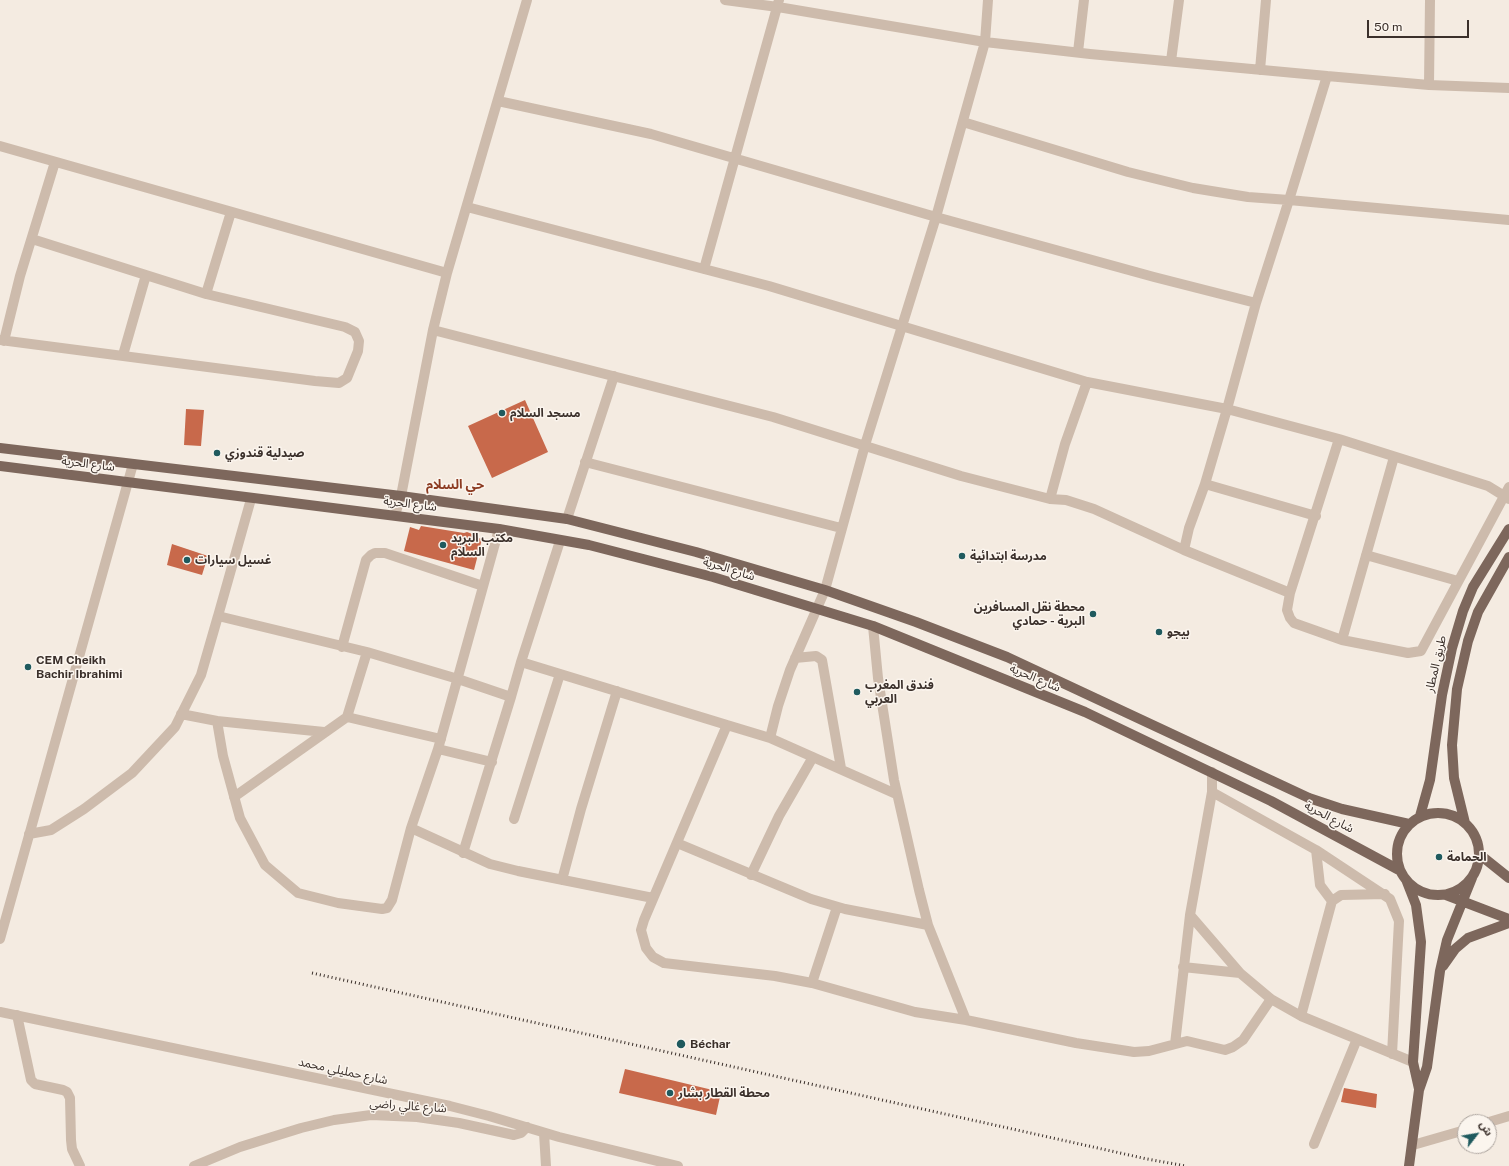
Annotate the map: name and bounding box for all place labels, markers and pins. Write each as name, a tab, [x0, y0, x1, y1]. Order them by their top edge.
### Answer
place label: مسجد السلام	[510, 406, 580, 420]
marker: مسجد السلام	[497, 408, 507, 418]
place label: صيدلية قندوزي	[225, 446, 305, 460]
marker: صيدلية قندوزي	[212, 448, 222, 458]
place label: مكتب البريد السلام	[451, 531, 513, 559]
marker: مكتب البريد السلام	[438, 540, 448, 550]
place label: مدرسة ابتدائية	[970, 549, 1047, 563]
marker: مدرسة ابتدائية	[957, 551, 967, 561]
place label: غسيل سيارات	[195, 553, 271, 567]
marker: غسيل سيارات	[182, 555, 192, 565]
place label: محطة نقل المسافرين البرية - حمادي	[974, 600, 1085, 628]
marker: محطة نقل المسافرين البرية - حمادي	[1088, 609, 1098, 619]
place label: بيجو	[1167, 625, 1190, 639]
marker: بيجو	[1154, 627, 1164, 637]
place label: CEM Cheikh Bachir Ibrahimi	[36, 653, 122, 681]
marker: CEM Cheikh Bachir Ibrahimi	[23, 662, 33, 672]
place label: فندق المغرب العربي	[865, 678, 934, 706]
marker: فندق المغرب العربي	[852, 687, 862, 697]
place label: الحمامة	[1447, 850, 1487, 864]
marker: الحمامة	[1434, 852, 1444, 862]
place label: Béchar	[690, 1037, 731, 1051]
marker: Béchar	[675, 1038, 687, 1050]
place label: محطة القطار بشار	[678, 1086, 770, 1100]
marker: محطة القطار بشار	[665, 1088, 675, 1098]

